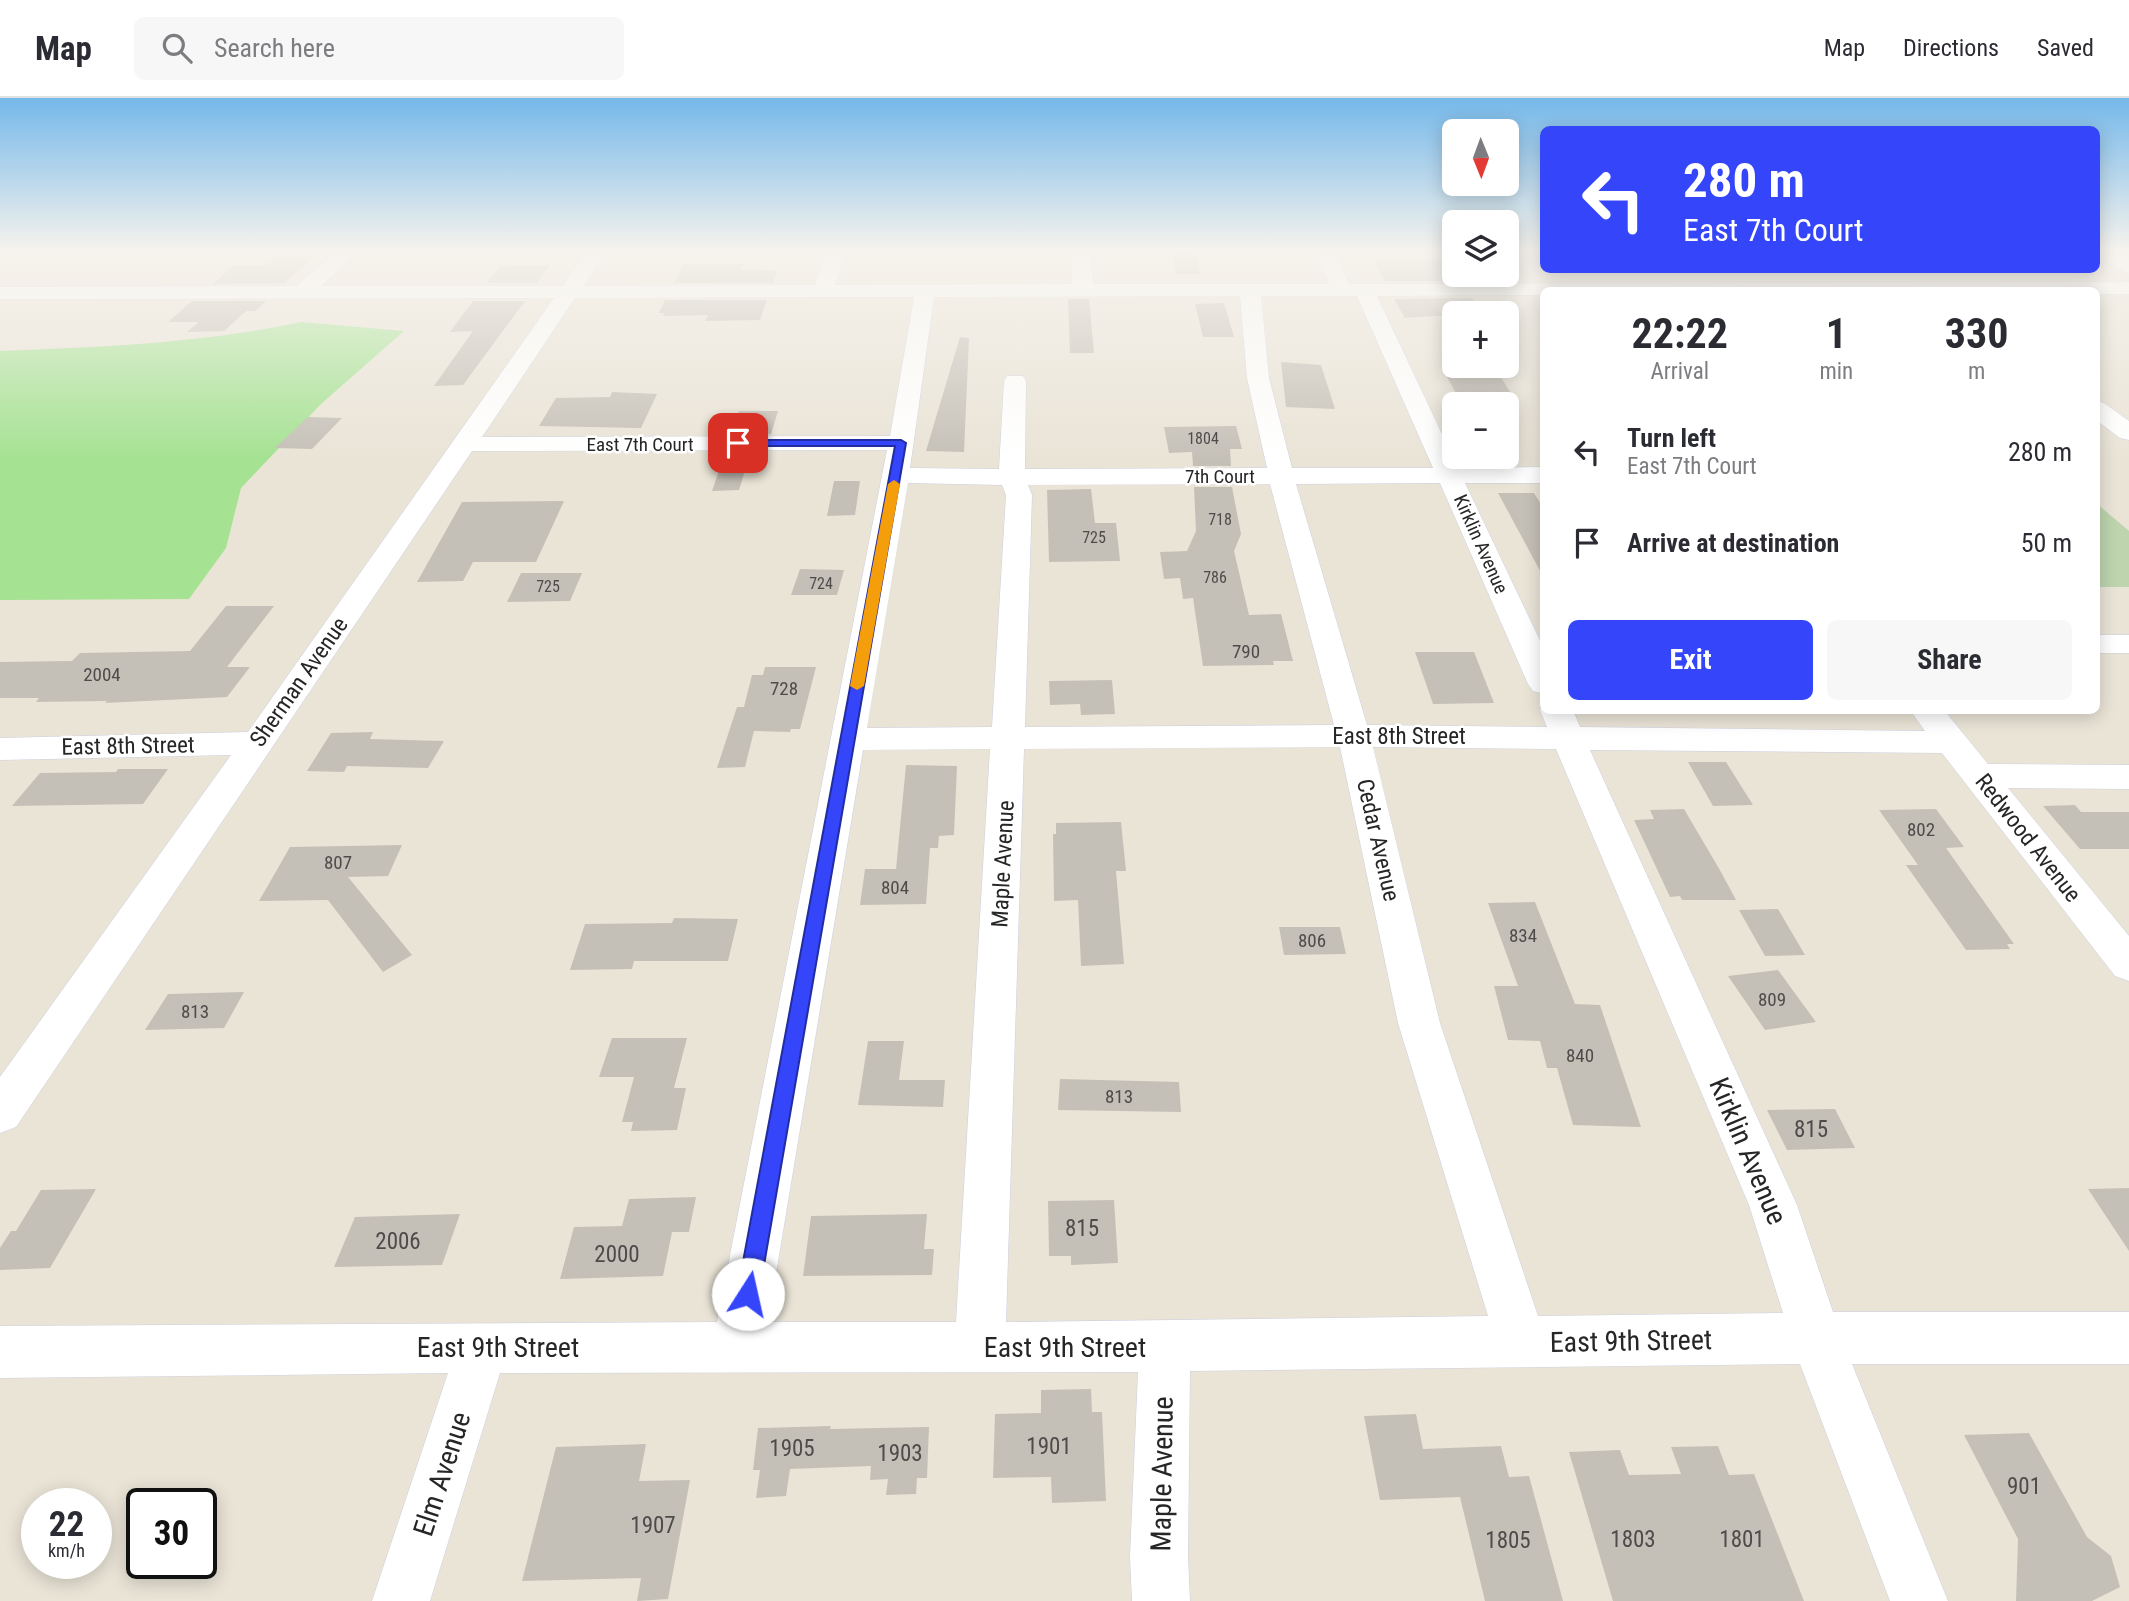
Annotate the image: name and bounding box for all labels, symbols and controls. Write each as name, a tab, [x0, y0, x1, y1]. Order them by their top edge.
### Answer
search box	[134, 17, 624, 80]
text: Map	[35, 29, 92, 68]
icon: search	[158, 29, 196, 67]
text: Search here	[214, 33, 335, 63]
text: Map	[1824, 34, 1865, 62]
text: Directions	[1903, 34, 1999, 62]
text: Saved	[2037, 34, 2094, 62]
north arrow	[1442, 119, 1519, 196]
map controls	[1442, 119, 1519, 469]
text: 280 m	[1683, 152, 1805, 209]
icon: left	[1568, 154, 1659, 245]
button: layers	[1442, 210, 1519, 287]
text: East 7th Court	[1683, 211, 1863, 249]
button: +	[1442, 301, 1519, 378]
text: 22:22	[1632, 309, 1728, 358]
text: 1	[1826, 309, 1847, 358]
text: 330	[1945, 309, 2008, 358]
text: Arrival	[1650, 358, 1709, 385]
text: min	[1819, 358, 1853, 385]
text: m	[1968, 358, 1985, 385]
button: −	[1442, 392, 1519, 469]
pin	[708, 413, 768, 473]
text: Turn left	[1627, 423, 1716, 453]
icon: arrive	[719, 424, 757, 462]
house number: 1804	[1187, 429, 1219, 448]
street label: East 7th Court	[586, 433, 694, 456]
icon: left	[1568, 433, 1606, 471]
text: 280 m	[2008, 437, 2072, 467]
text: East 7th Court	[1627, 453, 1757, 480]
street label: 7th Court	[1185, 465, 1255, 488]
street label: Kirklin Avenue	[1449, 491, 1513, 597]
house number: 718	[1208, 510, 1232, 529]
icon: arrive	[1568, 524, 1606, 562]
house number: 725	[1082, 528, 1106, 547]
text: Arrive at destination	[1627, 528, 1839, 558]
text: 50 m	[2021, 528, 2072, 558]
house number: 786	[1203, 568, 1227, 587]
house number: 724	[809, 574, 833, 593]
house number: 725	[536, 577, 560, 596]
street label: Sherman Avenue	[244, 612, 354, 752]
button: Exit	[1568, 620, 1813, 700]
button: Share	[1827, 620, 2072, 700]
house number: 790	[1232, 640, 1260, 663]
house number: 2004	[83, 663, 121, 686]
house number: 728	[770, 677, 798, 700]
street label: East 8th Street	[1332, 723, 1466, 750]
street label: East 8th Street	[61, 731, 195, 761]
street label: Redwood Avenue	[1970, 768, 2086, 908]
street label: Cedar Avenue	[1351, 776, 1405, 904]
street label: Maple Avenue	[986, 800, 1020, 928]
house number: 802	[1907, 818, 1935, 841]
house number: 807	[324, 851, 352, 874]
house number: 804	[881, 876, 909, 899]
house number: 834	[1509, 924, 1537, 947]
house number: 806	[1298, 929, 1326, 952]
house number: 809	[1758, 988, 1786, 1011]
house number: 813	[181, 1000, 209, 1023]
house number: 840	[1566, 1044, 1594, 1067]
street label: Kirklin Avenue	[1702, 1073, 1794, 1229]
house number: 813	[1105, 1085, 1133, 1108]
house number: 815	[1794, 1116, 1828, 1143]
house number: 815	[1065, 1215, 1099, 1242]
house number: 2006	[375, 1228, 421, 1255]
house number: 2000	[594, 1241, 640, 1268]
position arrow	[711, 1257, 785, 1331]
street label: East 9th Street	[1549, 1323, 1713, 1359]
street label: East 9th Street	[417, 1331, 579, 1364]
street label: East 9th Street	[984, 1331, 1146, 1364]
street label: Maple Avenue	[1144, 1396, 1180, 1552]
street label: Elm Avenue	[406, 1408, 478, 1540]
house number: 1901	[1026, 1433, 1072, 1460]
house number: 1905	[769, 1435, 815, 1462]
house number: 1903	[877, 1440, 923, 1467]
house number: 901	[2007, 1473, 2041, 1500]
speed limit sign: 30	[126, 1488, 217, 1579]
text: 22	[49, 1504, 84, 1545]
house number: 1907	[630, 1512, 676, 1539]
house number: 1803	[1610, 1526, 1656, 1553]
house number: 1801	[1719, 1526, 1765, 1553]
house number: 1805	[1485, 1527, 1531, 1554]
text: km/h	[48, 1540, 85, 1561]

